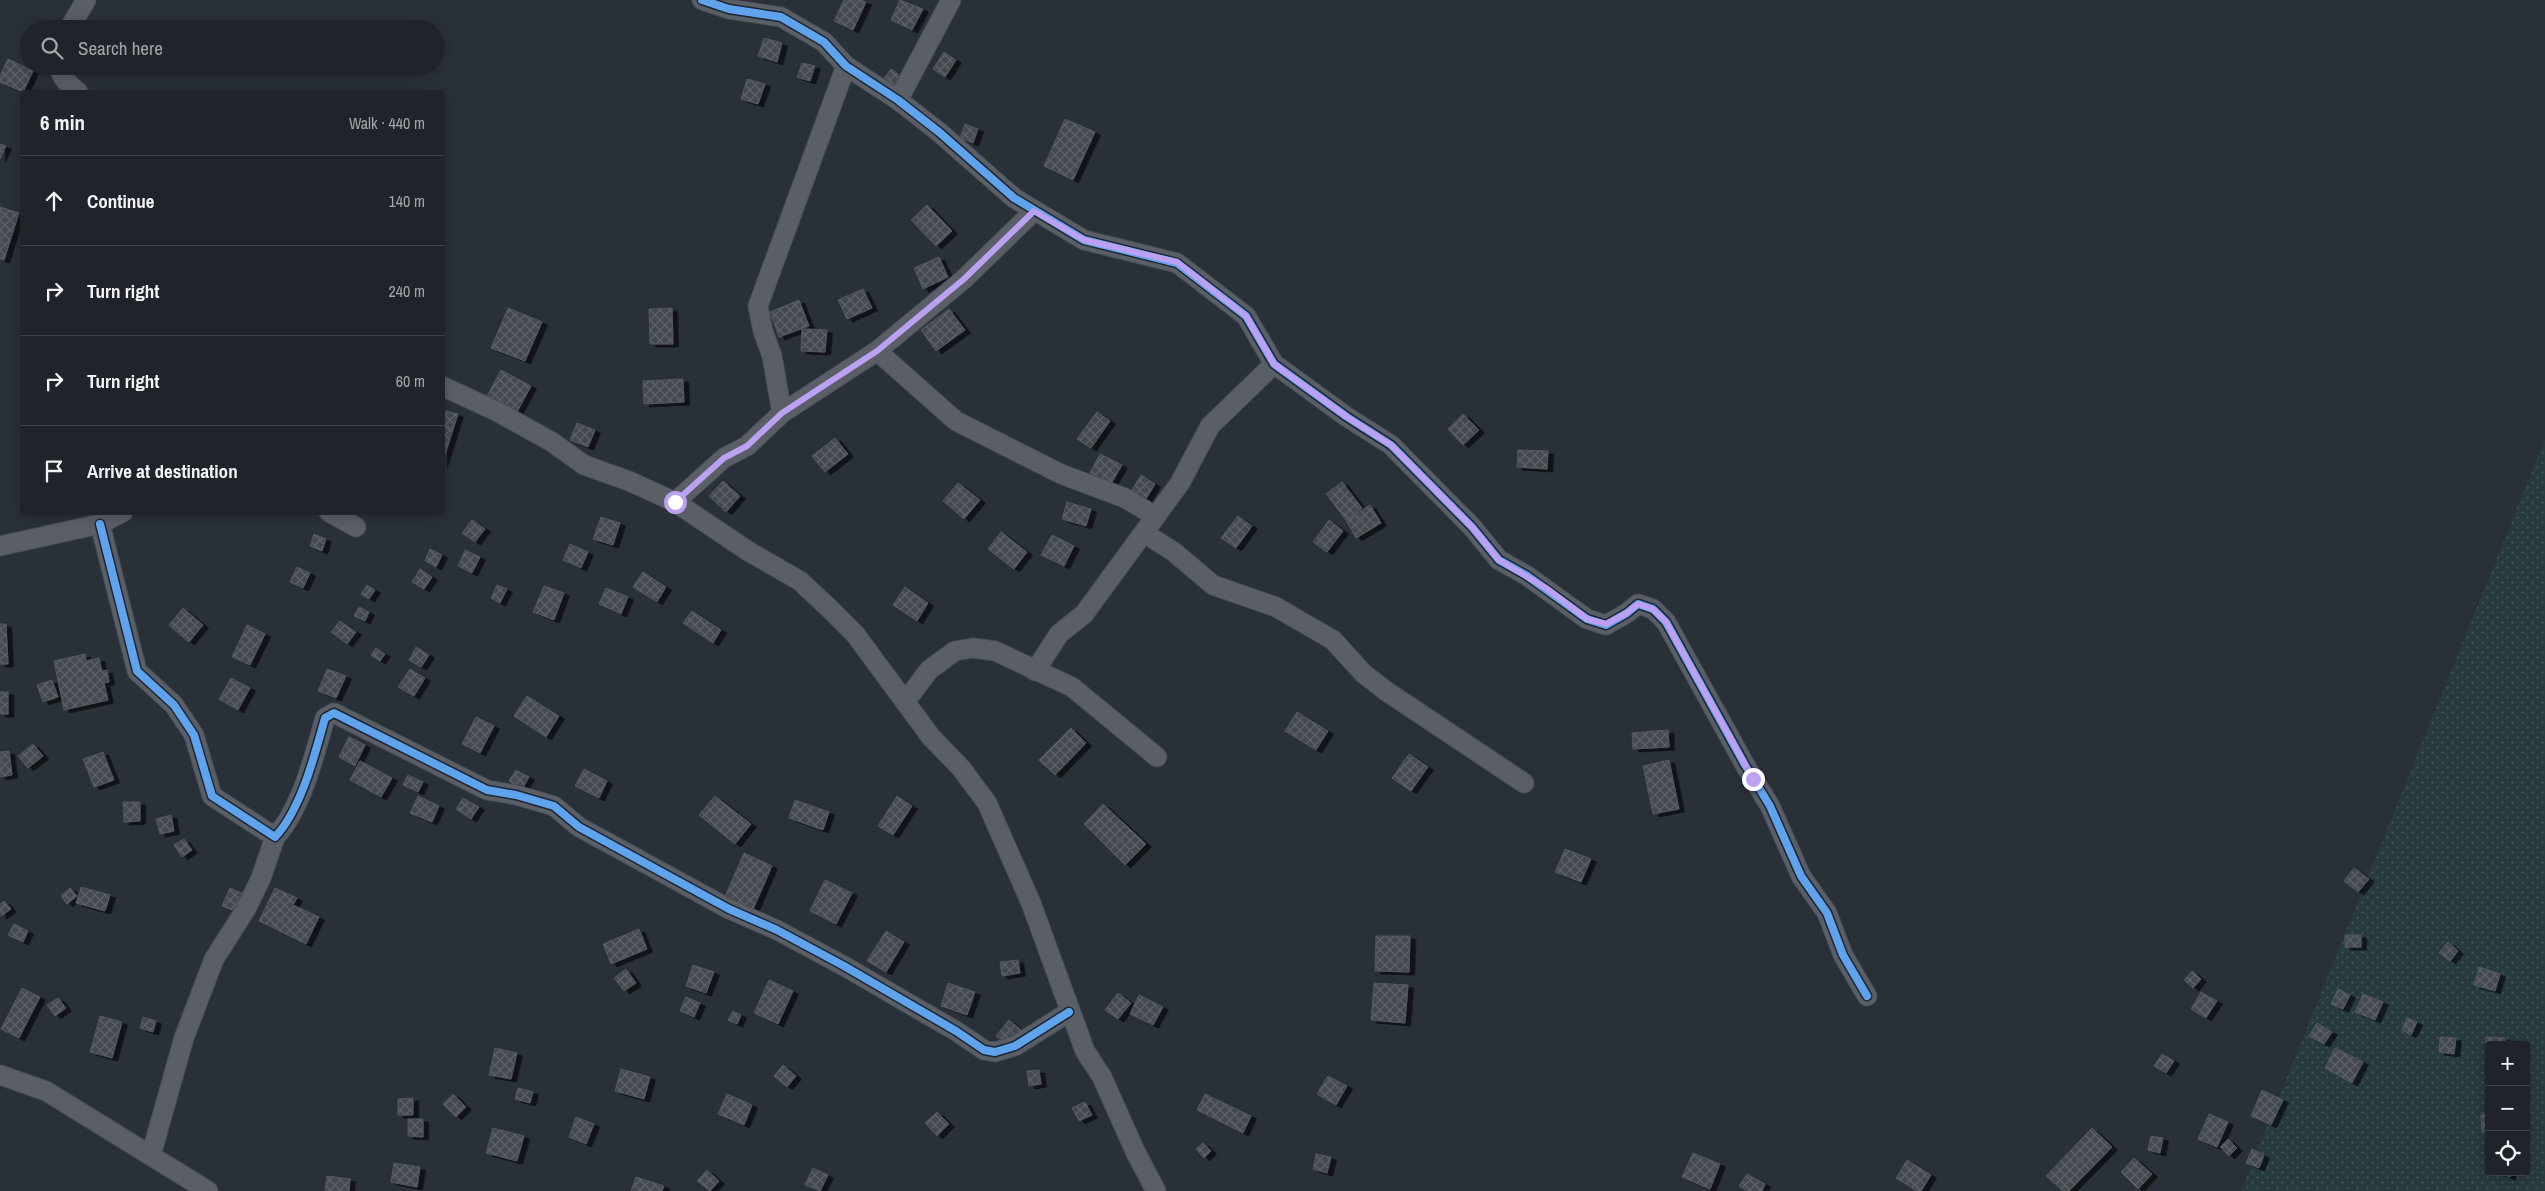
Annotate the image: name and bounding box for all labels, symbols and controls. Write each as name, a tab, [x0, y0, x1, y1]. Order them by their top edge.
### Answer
search box	[20, 20, 445, 75]
icon: search	[38, 34, 66, 62]
text: Search here	[78, 35, 163, 61]
text: 6 min	[40, 108, 85, 137]
text: Walk · 440 m	[349, 112, 425, 134]
icon: ahead	[40, 187, 68, 215]
text: Continue	[87, 188, 155, 214]
text: 140 m	[389, 190, 425, 212]
icon: right	[40, 277, 68, 305]
text: Turn right	[87, 278, 159, 304]
text: 240 m	[389, 280, 425, 302]
icon: right	[40, 367, 68, 395]
text: Turn right	[87, 368, 159, 394]
text: 60 m	[396, 370, 425, 392]
icon: arrive	[40, 457, 68, 485]
text: Arrive at destination	[87, 458, 238, 484]
route start	[664, 491, 687, 514]
route end	[1742, 768, 1765, 791]
map controls	[2485, 1041, 2530, 1176]
button: +	[2485, 1041, 2530, 1086]
button: −	[2485, 1086, 2530, 1131]
button: locate	[2485, 1131, 2530, 1176]

